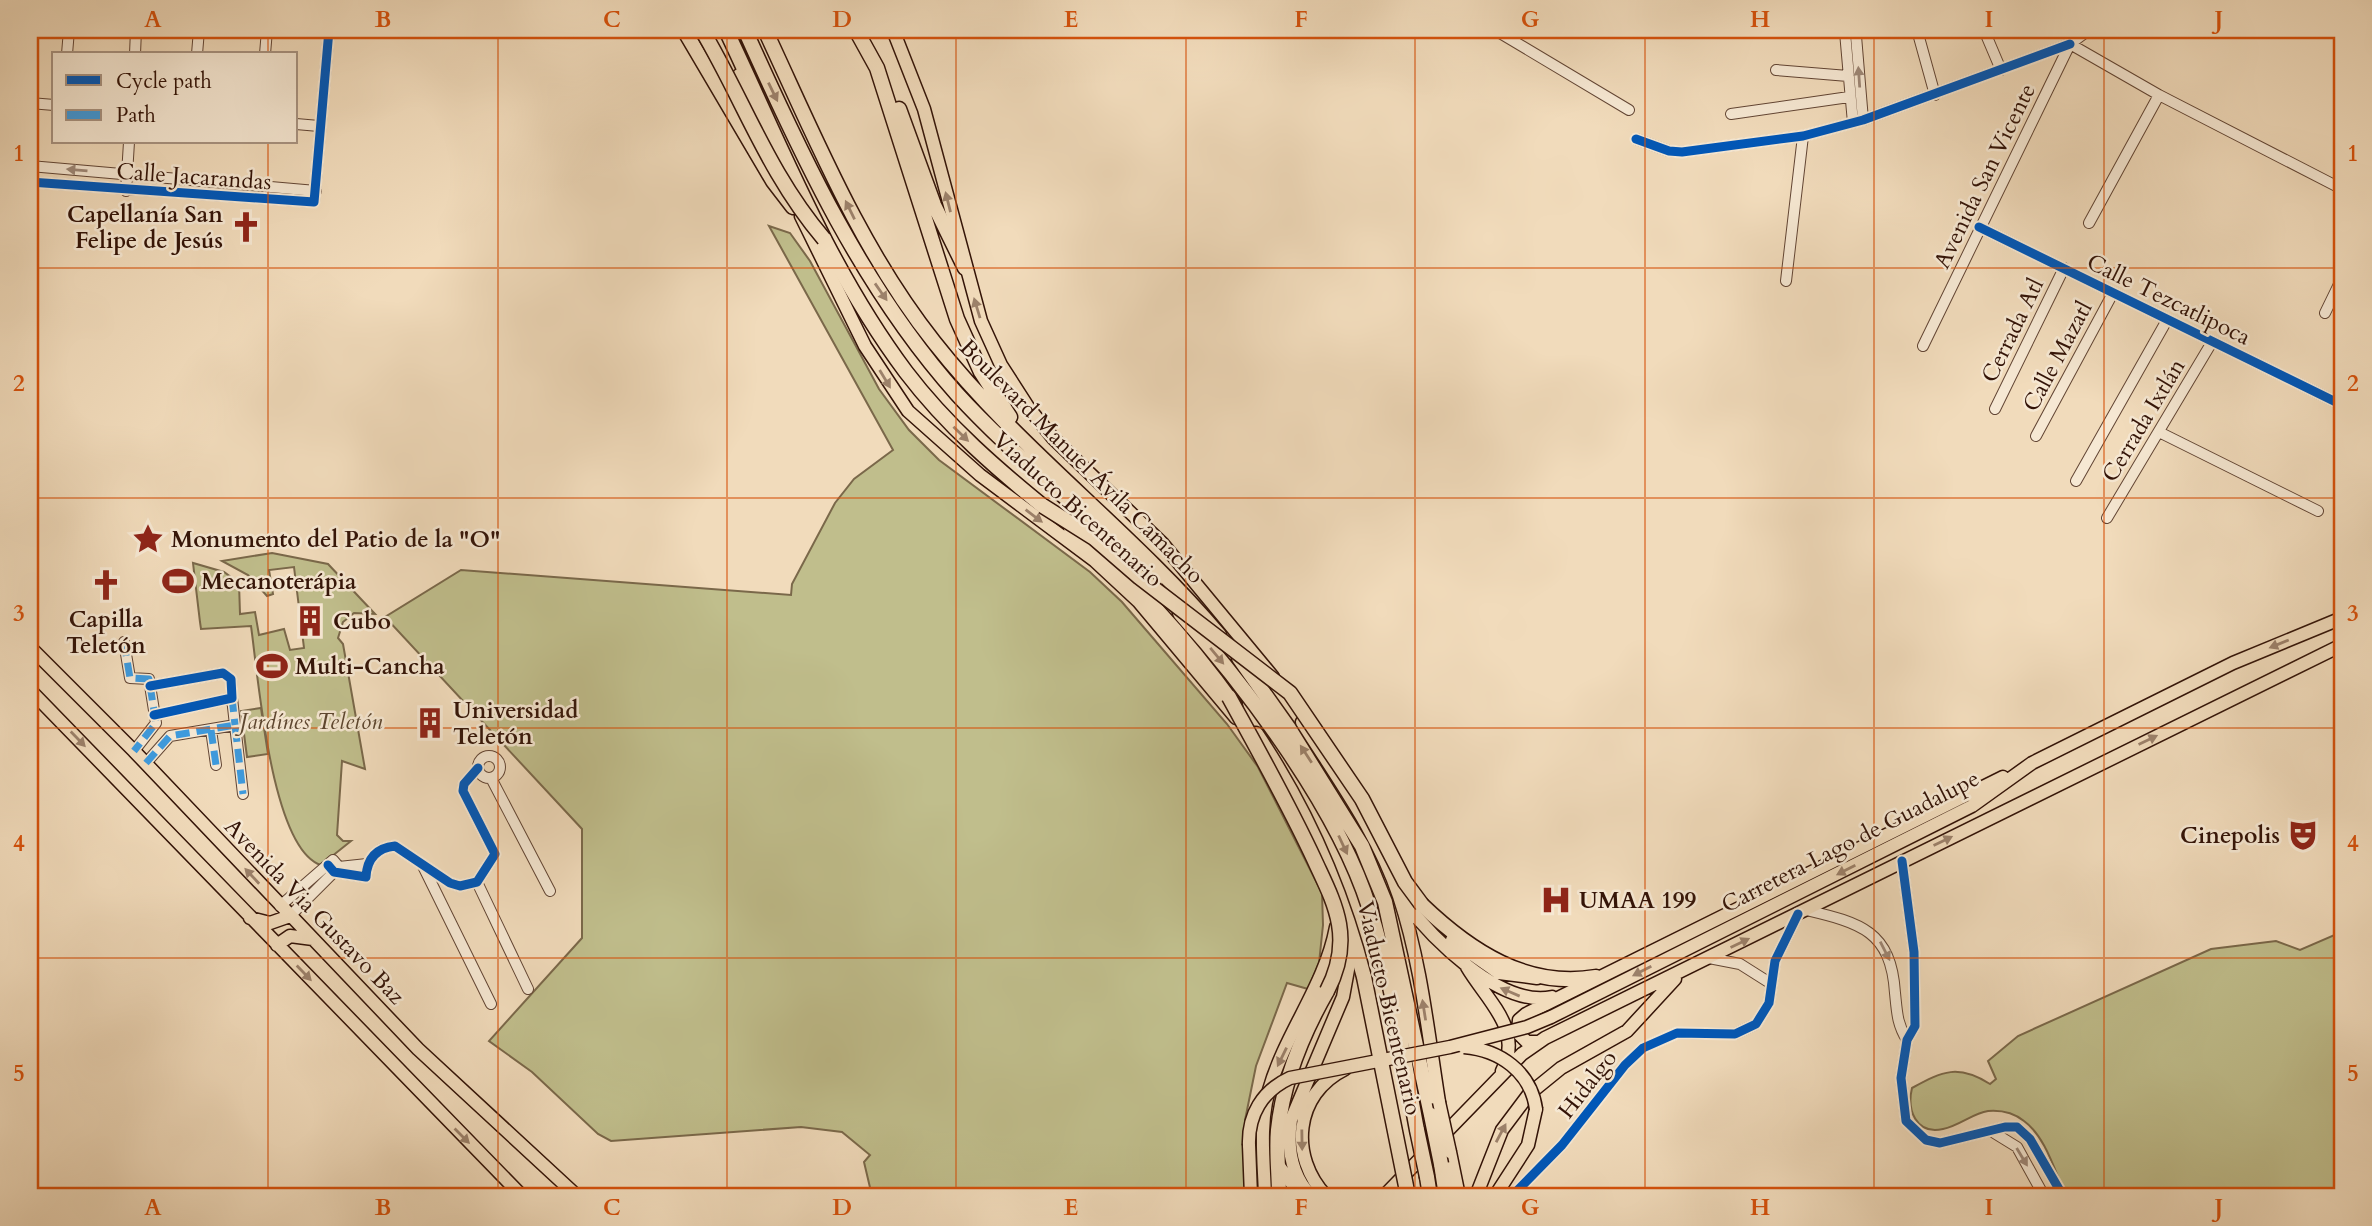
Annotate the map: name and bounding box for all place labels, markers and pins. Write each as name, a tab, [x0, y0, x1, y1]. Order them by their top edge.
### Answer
place label: Capellanía San Felipe de Jesús	[67, 199, 223, 256]
church icon: Capellanía San Felipe de Jesús	[229, 210, 263, 244]
place icon: Monumento del Patio de la "O"	[131, 522, 165, 556]
place label: Monumento del Patio de la "O"	[171, 524, 501, 555]
sports icon: Mecanoterápia	[161, 564, 195, 598]
place label: Mecanoterápia	[201, 566, 357, 597]
church icon: Capilla Teletón	[89, 568, 123, 602]
place label: Capilla Teletón	[66, 604, 146, 661]
building icon: Cubo	[293, 604, 327, 638]
place label: Cubo	[333, 606, 391, 637]
sports icon: Multi-Cancha	[255, 649, 289, 683]
place label: Multi-Cancha	[295, 651, 445, 682]
place label: Universidad Teletón	[453, 695, 578, 752]
building icon: Universidad Teletón	[413, 706, 447, 740]
theatre icon: Cinepolis	[2286, 818, 2320, 852]
place label: Cinepolis	[2180, 820, 2280, 851]
hospital icon: UMAA 199	[1539, 883, 1573, 917]
place label: UMAA 199	[1579, 885, 1696, 916]

